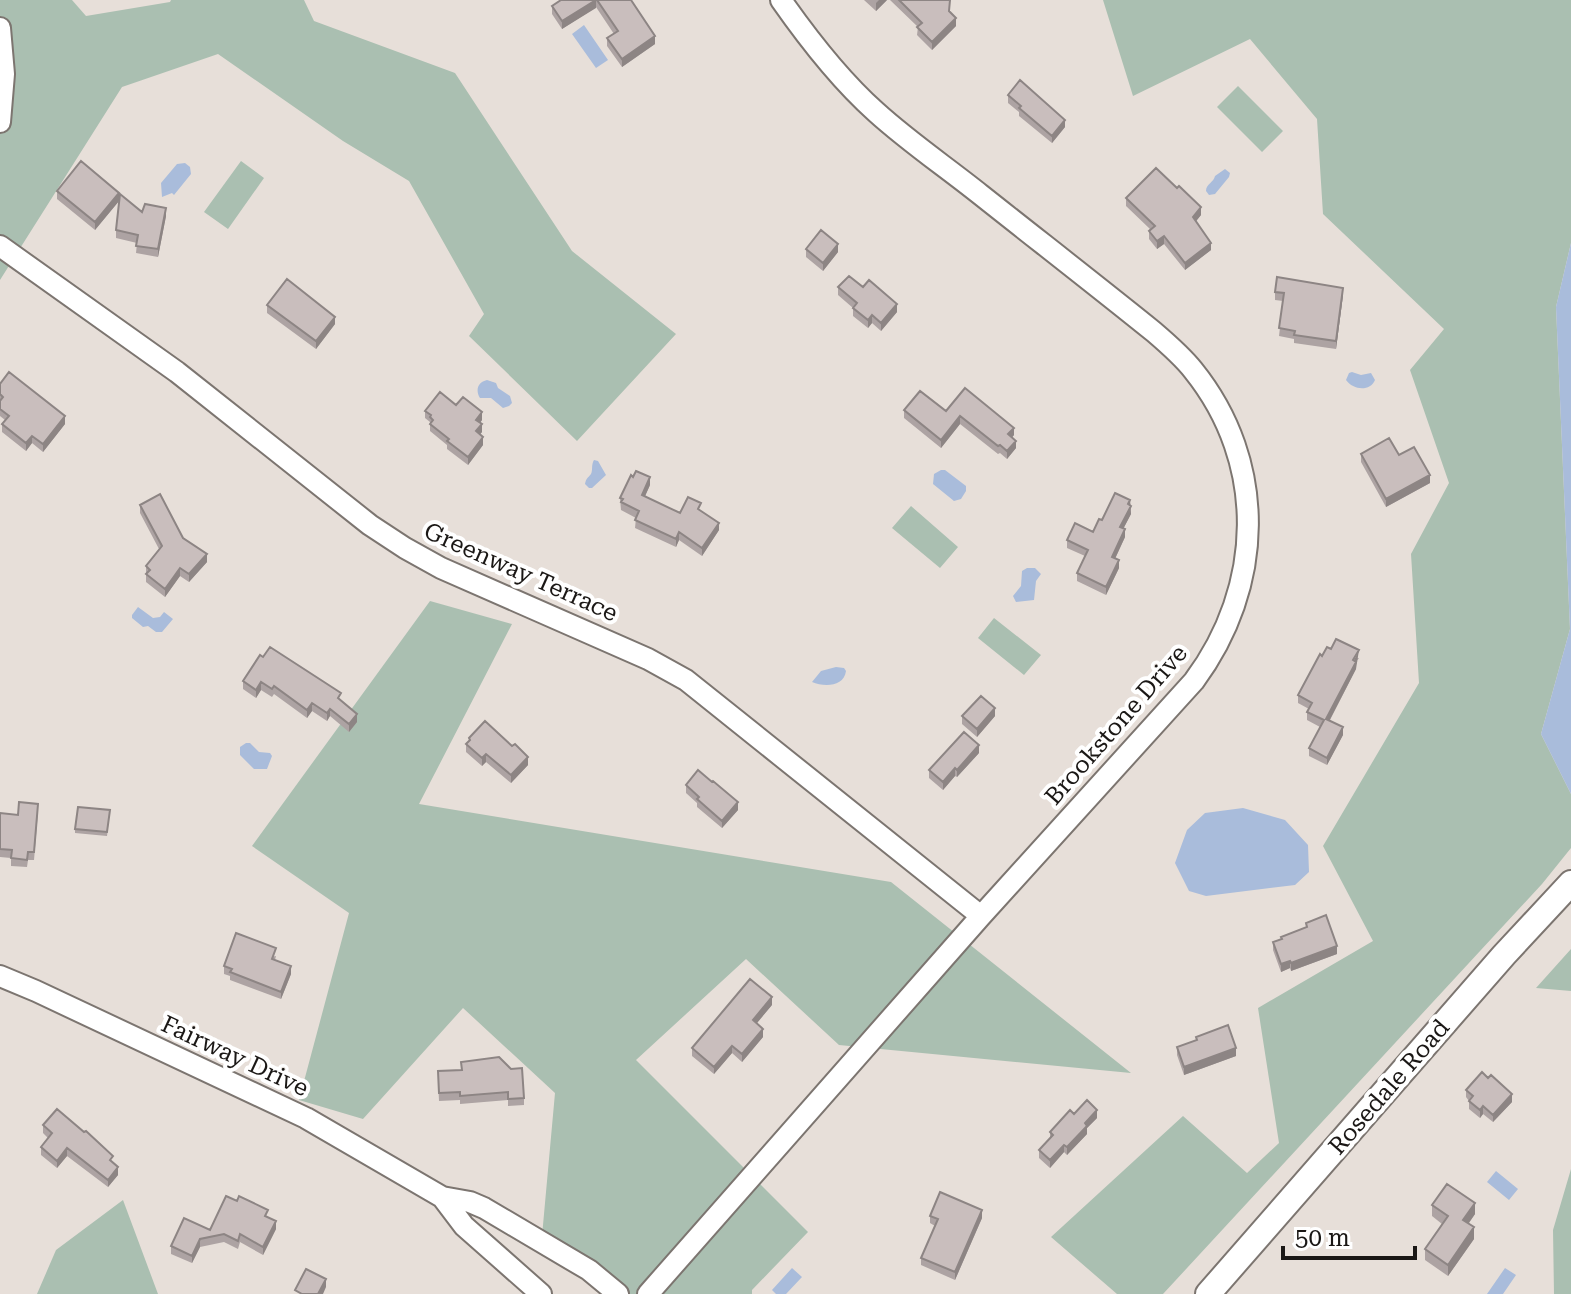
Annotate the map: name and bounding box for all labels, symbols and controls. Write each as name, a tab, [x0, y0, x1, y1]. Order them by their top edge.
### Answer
street label: Greenway Terrace	[420, 517, 622, 627]
street label: Brookstone Drive	[1039, 639, 1193, 811]
street label: Fairway Drive	[157, 1010, 313, 1102]
street label: Rosedale Road	[1323, 1014, 1455, 1160]
scale bar	[1283, 1210, 1415, 1260]
text: 50 m	[1295, 1224, 1350, 1252]

